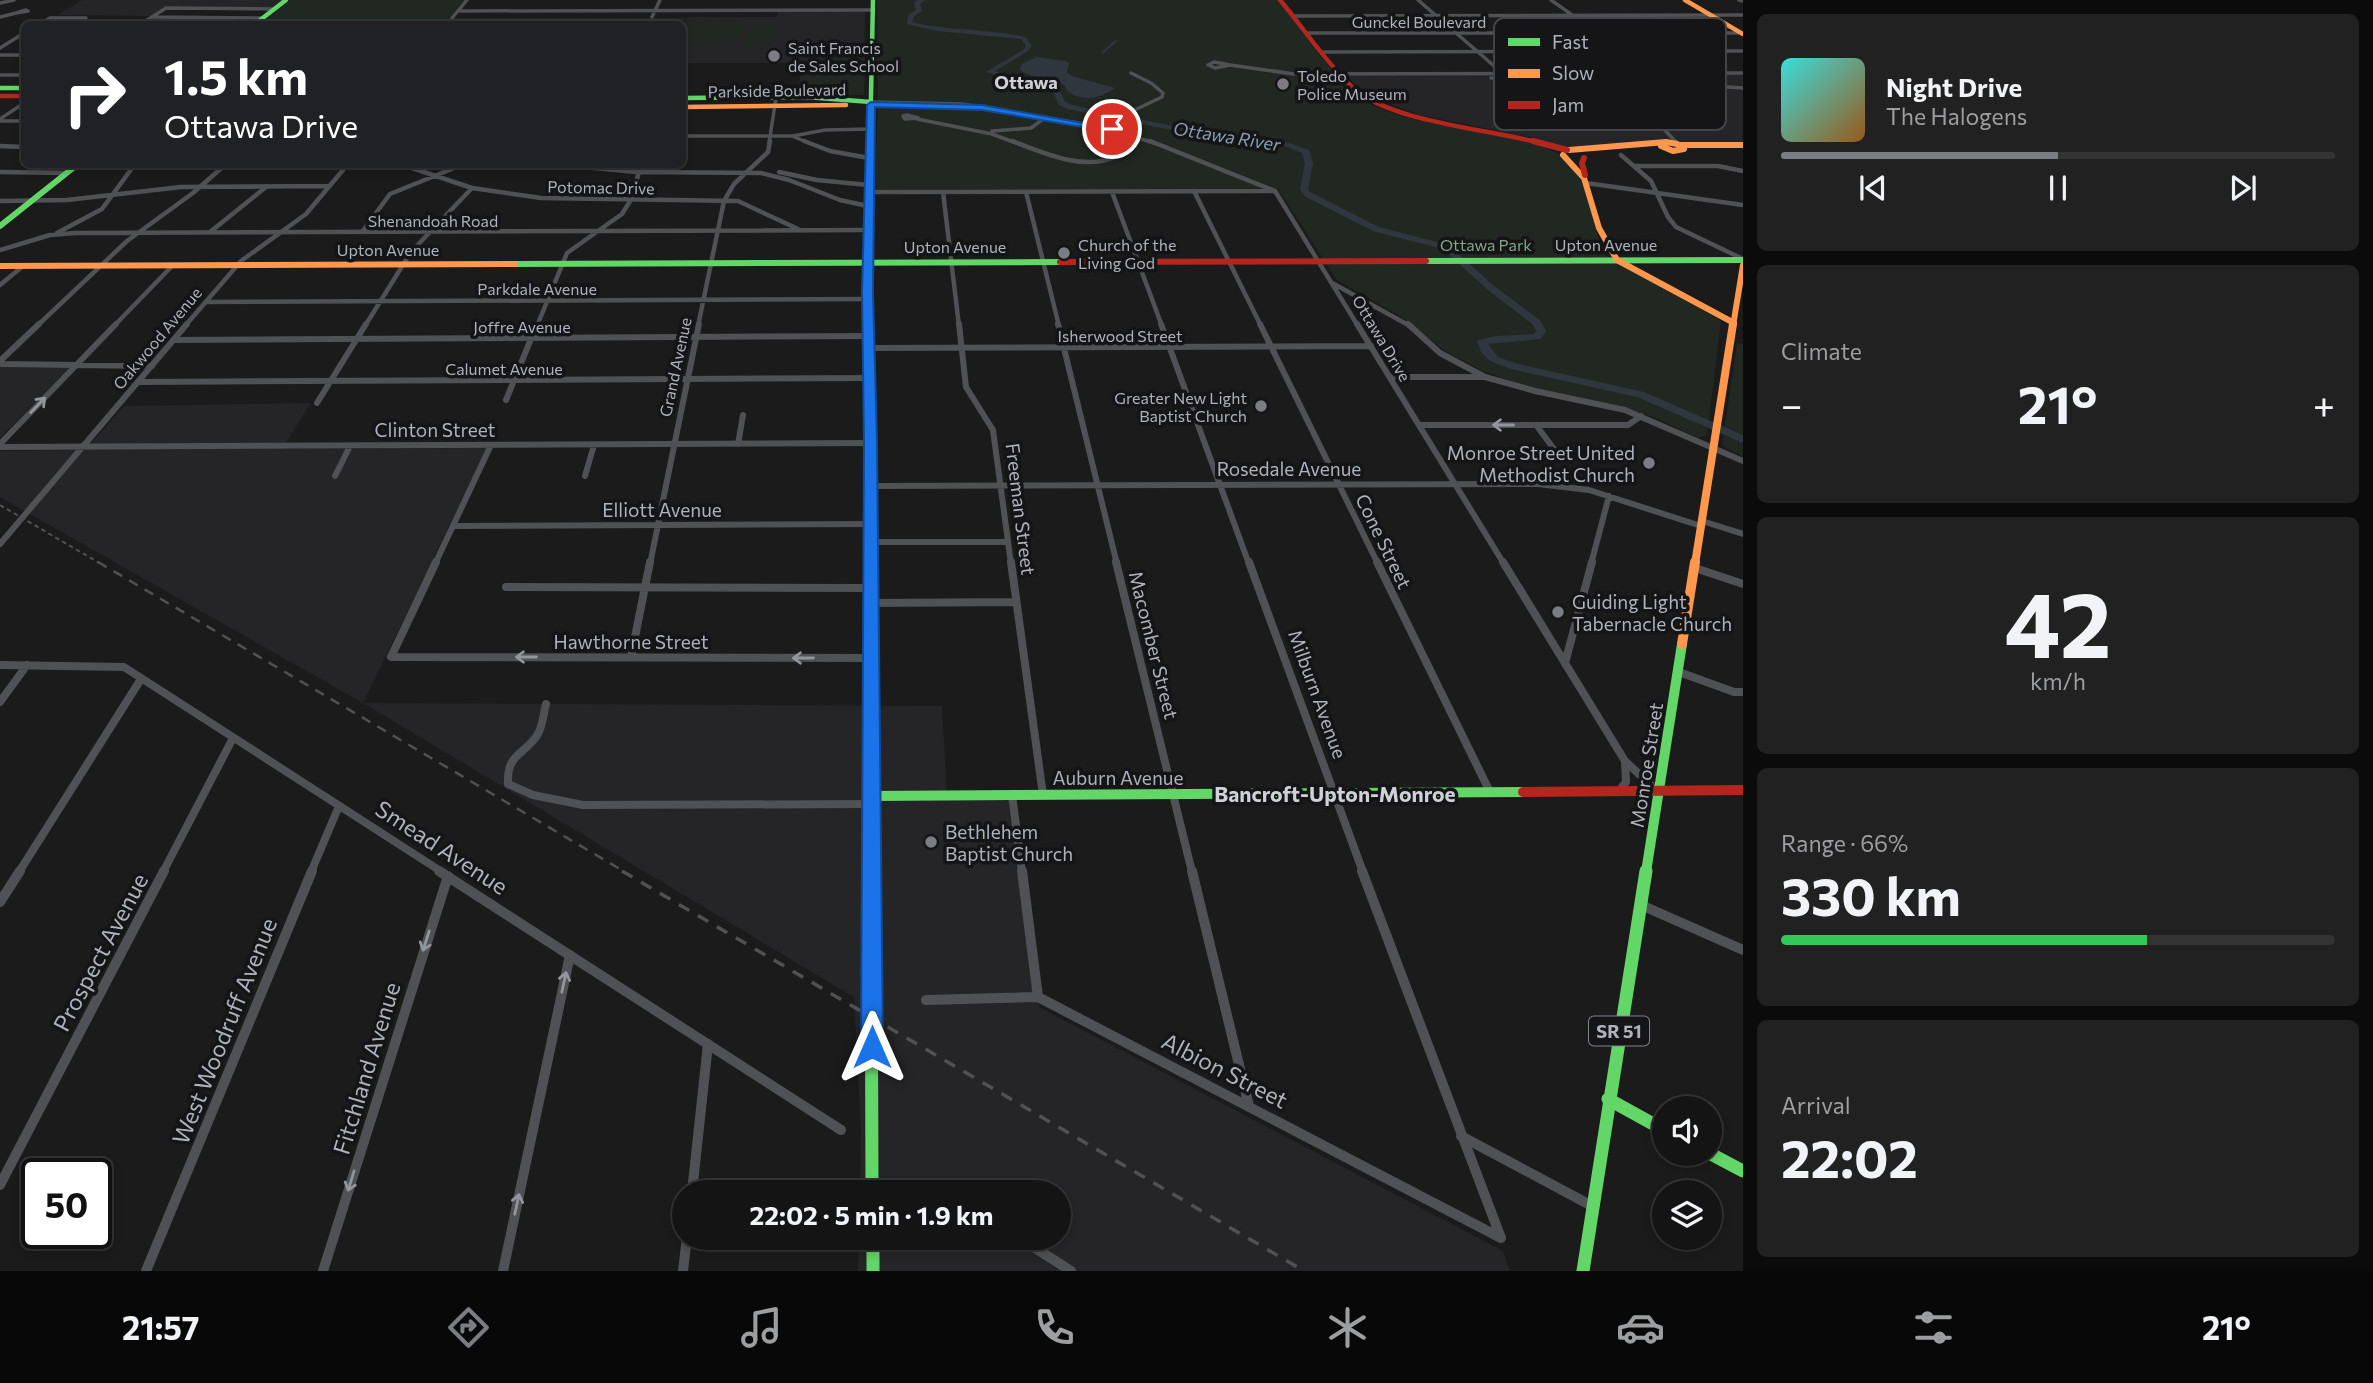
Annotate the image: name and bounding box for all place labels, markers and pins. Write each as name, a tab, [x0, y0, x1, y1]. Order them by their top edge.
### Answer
place label: Saint Francis de Sales School	[788, 38, 899, 75]
marker: Saint Francis de Sales School	[766, 48, 782, 64]
place label: Toledo Police Museum	[1297, 66, 1407, 103]
marker: Toledo Police Museum	[1275, 76, 1291, 92]
pin	[1082, 99, 1142, 159]
place label: Church of the Living God	[1078, 235, 1176, 272]
marker: Church of the Living God	[1056, 245, 1072, 261]
place label: Greater New Light Baptist Church	[1114, 388, 1247, 425]
marker: Greater New Light Baptist Church	[1253, 398, 1269, 414]
place label: Monroe Street United Methodist Church	[1447, 441, 1635, 486]
marker: Monroe Street United Methodist Church	[1641, 455, 1657, 471]
place label: Guiding Light Tabernacle Church	[1572, 590, 1732, 635]
marker: Guiding Light Tabernacle Church	[1550, 604, 1566, 620]
place label: Bethlehem Baptist Church	[945, 820, 1073, 865]
marker: Bethlehem Baptist Church	[923, 834, 939, 850]

